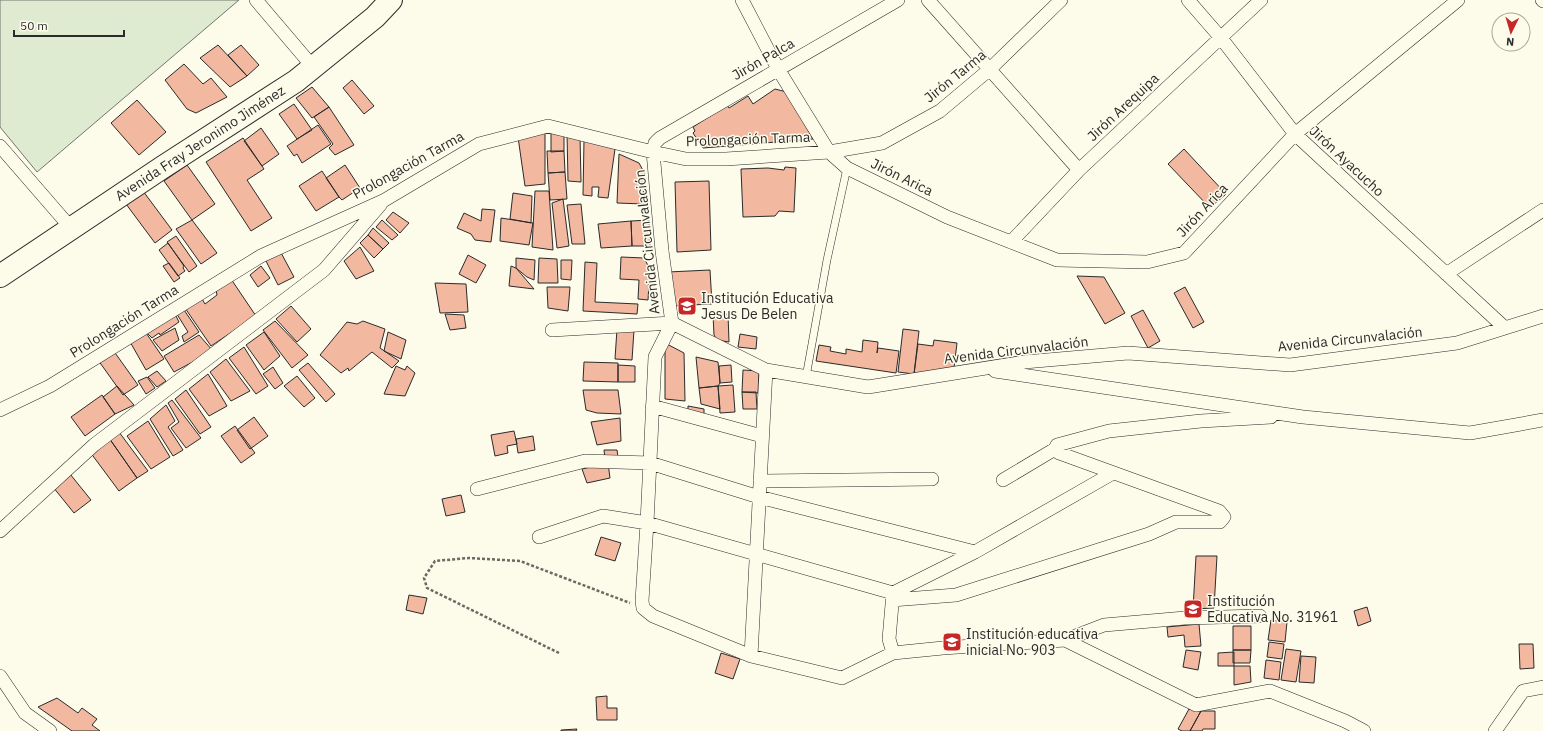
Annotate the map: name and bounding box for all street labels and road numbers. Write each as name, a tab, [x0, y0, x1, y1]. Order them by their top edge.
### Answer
street label: Jirón Palca	[729, 34, 798, 84]
street label: Jirón Tarma	[921, 45, 990, 106]
street label: Jirón Arequipa	[1083, 69, 1163, 145]
street label: Avenida Fray Jeronimo Jiménez	[112, 81, 289, 205]
street label: Jirón Ayacucho	[1306, 122, 1388, 200]
street label: Prolongación Tarma	[349, 127, 467, 203]
street label: Prolongación Tarma	[685, 128, 811, 150]
street label: Jirón Arica	[868, 154, 936, 200]
street label: Avenida Circunvalación	[630, 169, 664, 315]
street label: Jirón Arica	[1173, 179, 1232, 241]
street label: Prolongación Tarma	[66, 280, 182, 362]
street label: Avenida Circunvalación	[1277, 322, 1423, 356]
street label: Avenida Circunvalación	[943, 332, 1089, 368]

